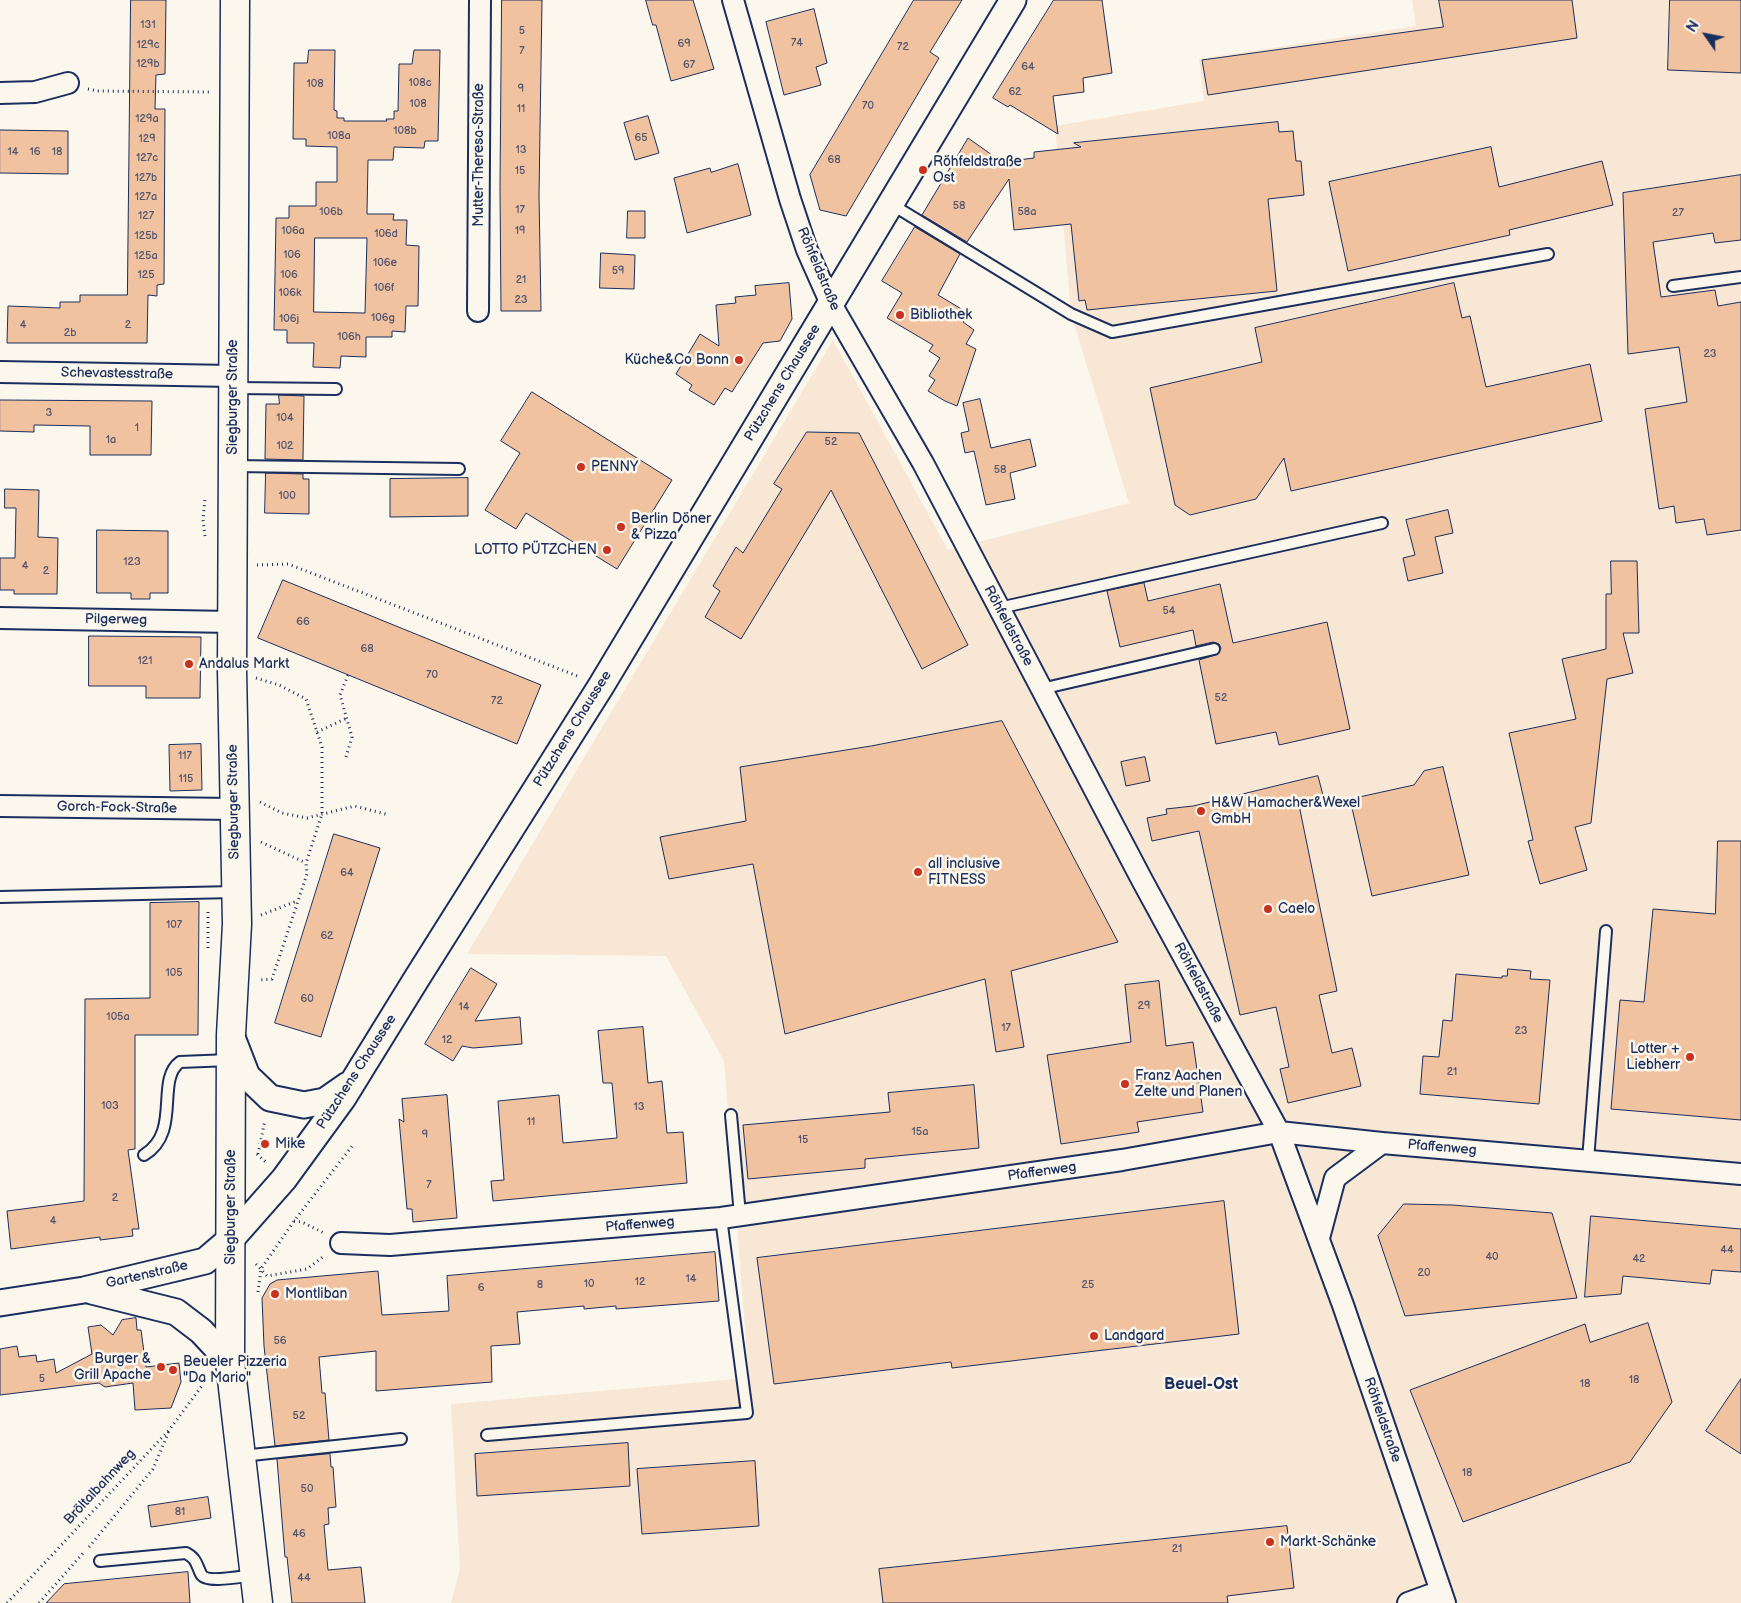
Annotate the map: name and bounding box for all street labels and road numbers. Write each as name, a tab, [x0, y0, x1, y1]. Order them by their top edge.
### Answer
street label: Mutter-Theresa-Straße	[471, 83, 487, 227]
street label: Röhfeldstraße	[793, 225, 843, 313]
street label: Pützchens Chaussee	[741, 321, 825, 445]
street label: Siegburger Straße	[225, 339, 241, 455]
street label: Schevastesstraße	[61, 365, 173, 383]
street label: Röhfeldstraße	[980, 583, 1036, 669]
street label: Pilgerweg	[85, 611, 147, 629]
street label: Pützchens Chaussee	[531, 668, 615, 790]
street label: Siegburger Straße	[225, 744, 243, 860]
street label: Gorch-Fock-Straße	[57, 799, 177, 817]
street label: Röhfeldstraße	[1170, 940, 1226, 1026]
street label: Pützchens Chaussee	[314, 1011, 400, 1133]
street label: Pfaffenweg	[1407, 1137, 1477, 1159]
street label: Siegburger Straße	[223, 1149, 239, 1265]
street label: Pfaffenweg	[1006, 1159, 1078, 1185]
street label: Pfaffenweg	[605, 1214, 675, 1236]
street label: Gartenstraße	[104, 1257, 190, 1293]
street label: Röhfeldstraße	[1360, 1375, 1404, 1465]
street label: Bröltalbahnweg	[61, 1446, 139, 1528]

